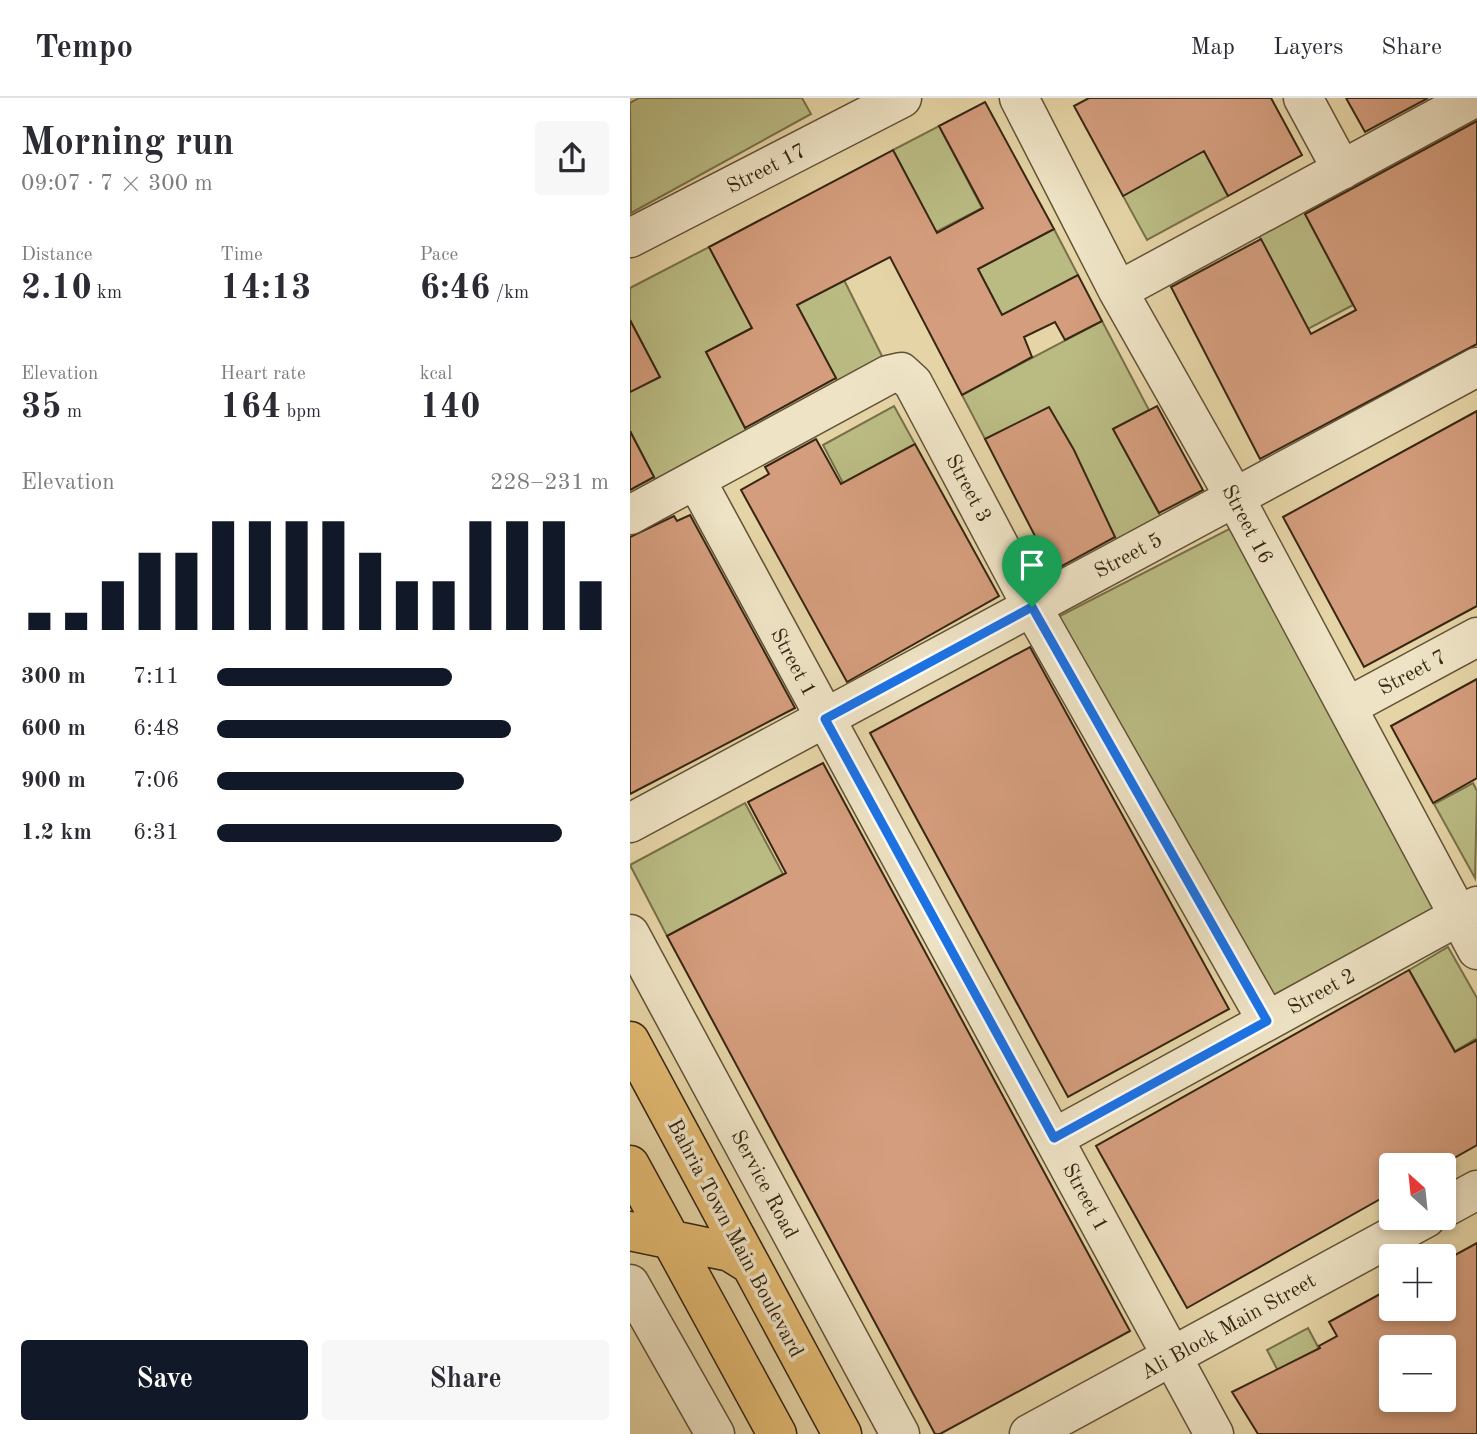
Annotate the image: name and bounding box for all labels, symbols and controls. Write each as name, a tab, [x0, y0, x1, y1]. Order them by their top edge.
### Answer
text: Tempo	[35, 32, 133, 65]
text: Map	[1191, 36, 1235, 60]
text: Layers	[1273, 36, 1343, 60]
text: Share	[1381, 36, 1442, 60]
button: share	[535, 121, 609, 195]
text: Morning run	[21, 125, 234, 163]
street label: Street 17	[724, 140, 810, 198]
text: 09:07 · 7 × 300 m	[21, 172, 213, 195]
text: Distance	[21, 246, 93, 265]
text: Time	[220, 246, 263, 265]
text: Pace	[420, 246, 458, 265]
text: 2.10	[21, 271, 92, 306]
text: 14:13	[220, 271, 311, 306]
text: 6:46	[420, 271, 490, 306]
text: km	[92, 284, 122, 303]
text: /km	[490, 284, 529, 303]
text: Elevation	[21, 365, 98, 384]
text: Heart rate	[220, 365, 306, 384]
text: kcal	[420, 365, 452, 384]
text: 35	[21, 390, 62, 425]
text: 164	[220, 390, 281, 425]
text: 140	[420, 390, 481, 425]
text: m	[62, 403, 82, 422]
text: bpm	[281, 403, 321, 422]
street label: Street 3	[941, 451, 994, 526]
text: Elevation	[21, 471, 115, 494]
text: 228–231 m	[490, 471, 609, 494]
street label: Street 16	[1217, 482, 1276, 568]
street label: Street 5	[1091, 530, 1166, 583]
pin	[1002, 535, 1062, 607]
icon: arrive	[1013, 546, 1051, 584]
street label: Street 1	[766, 625, 819, 700]
street label: Street 7	[1375, 647, 1450, 700]
text: 300 m	[21, 665, 86, 688]
text: 7:11	[133, 665, 179, 688]
text: 600 m	[21, 717, 86, 740]
text: 6:48	[133, 717, 179, 740]
text: 900 m	[21, 769, 86, 792]
text: 7:06	[133, 769, 179, 792]
text: 1.2 km	[21, 821, 92, 844]
text: 6:31	[133, 821, 179, 844]
street label: Street 2	[1284, 965, 1359, 1019]
street label: Bahria Town Main Boulevard	[663, 1116, 807, 1361]
street label: Service Road	[726, 1127, 801, 1242]
north arrow	[1379, 1153, 1456, 1230]
map controls	[1379, 1153, 1456, 1412]
street label: Street 1	[1058, 1160, 1111, 1235]
button: +	[1379, 1244, 1456, 1321]
street label: Ali Block Main Street	[1138, 1271, 1320, 1384]
button: −	[1379, 1335, 1456, 1412]
button: Save	[21, 1340, 308, 1420]
button: Share	[322, 1340, 609, 1420]

